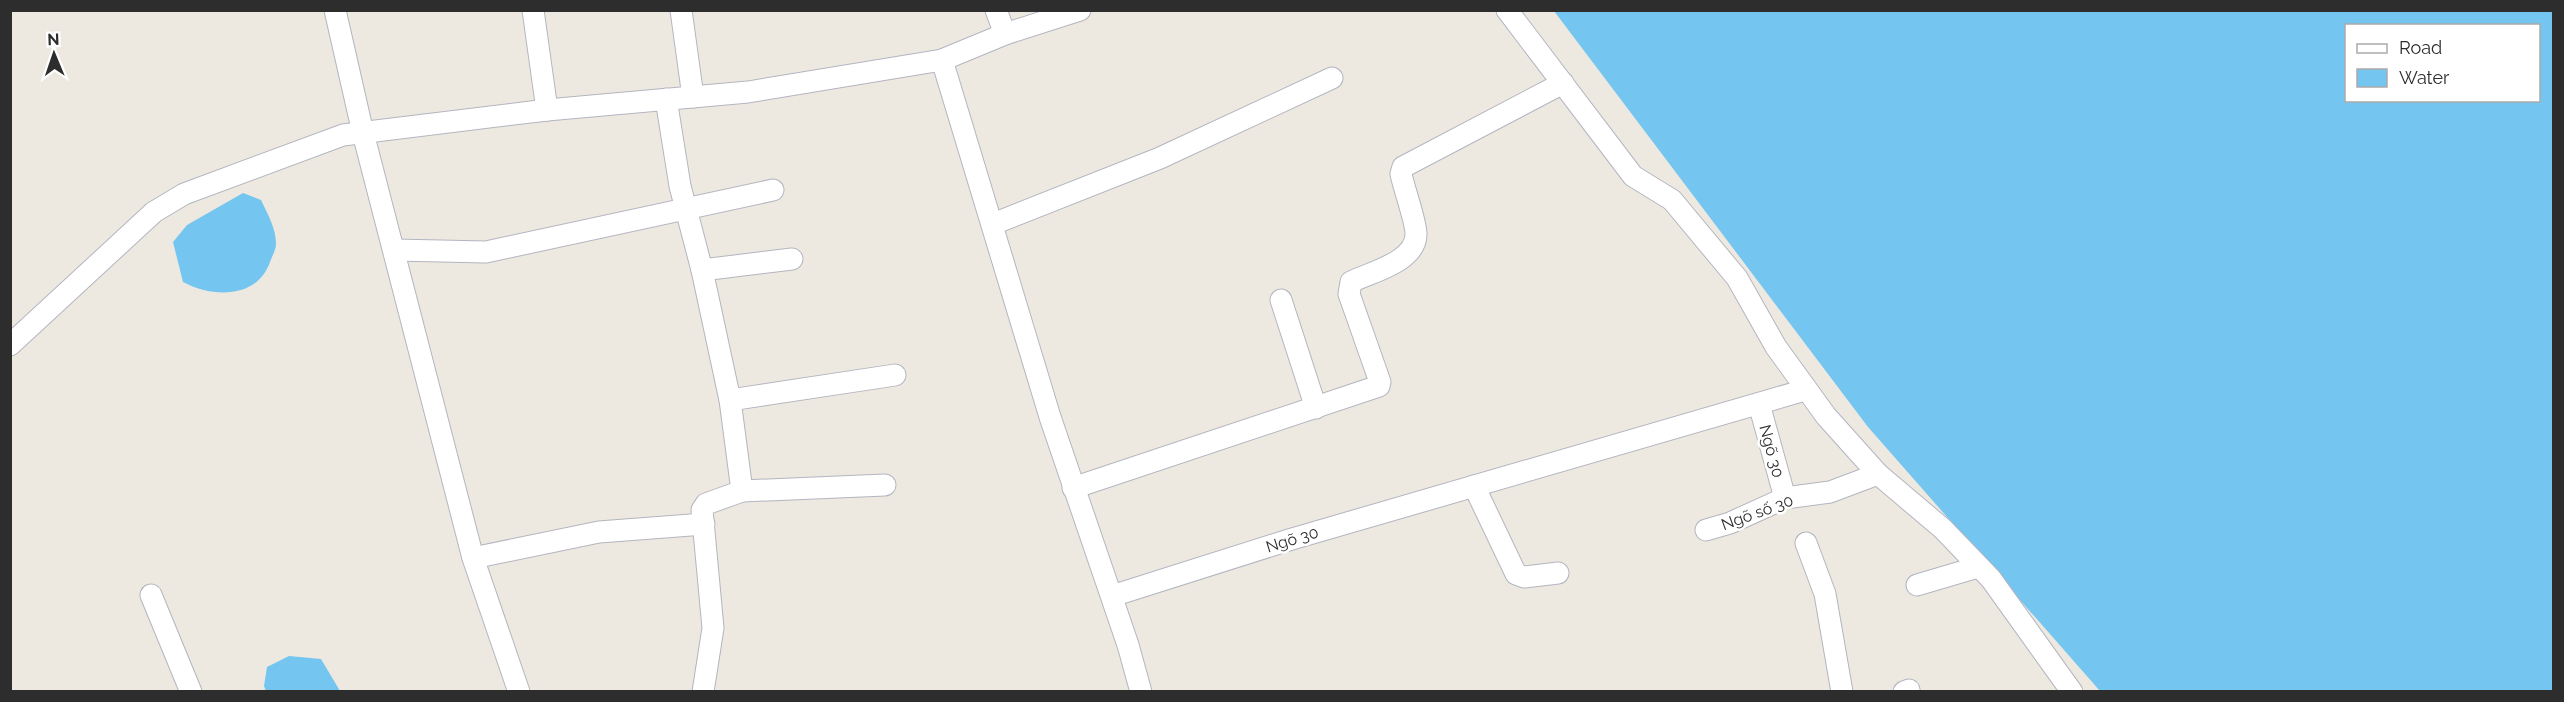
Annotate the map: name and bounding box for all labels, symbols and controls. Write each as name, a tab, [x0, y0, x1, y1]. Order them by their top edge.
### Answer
north arrow	[24, 24, 84, 84]
legend	[2345, 24, 2540, 102]
text: N	[47, 30, 60, 49]
text: Road	[2399, 37, 2442, 58]
text: Water	[2399, 67, 2450, 88]
street label: Ngõ 30	[1755, 423, 1788, 480]
street label: Ngõ số 30	[1718, 491, 1796, 534]
street label: Ngõ 30	[1264, 522, 1321, 556]

